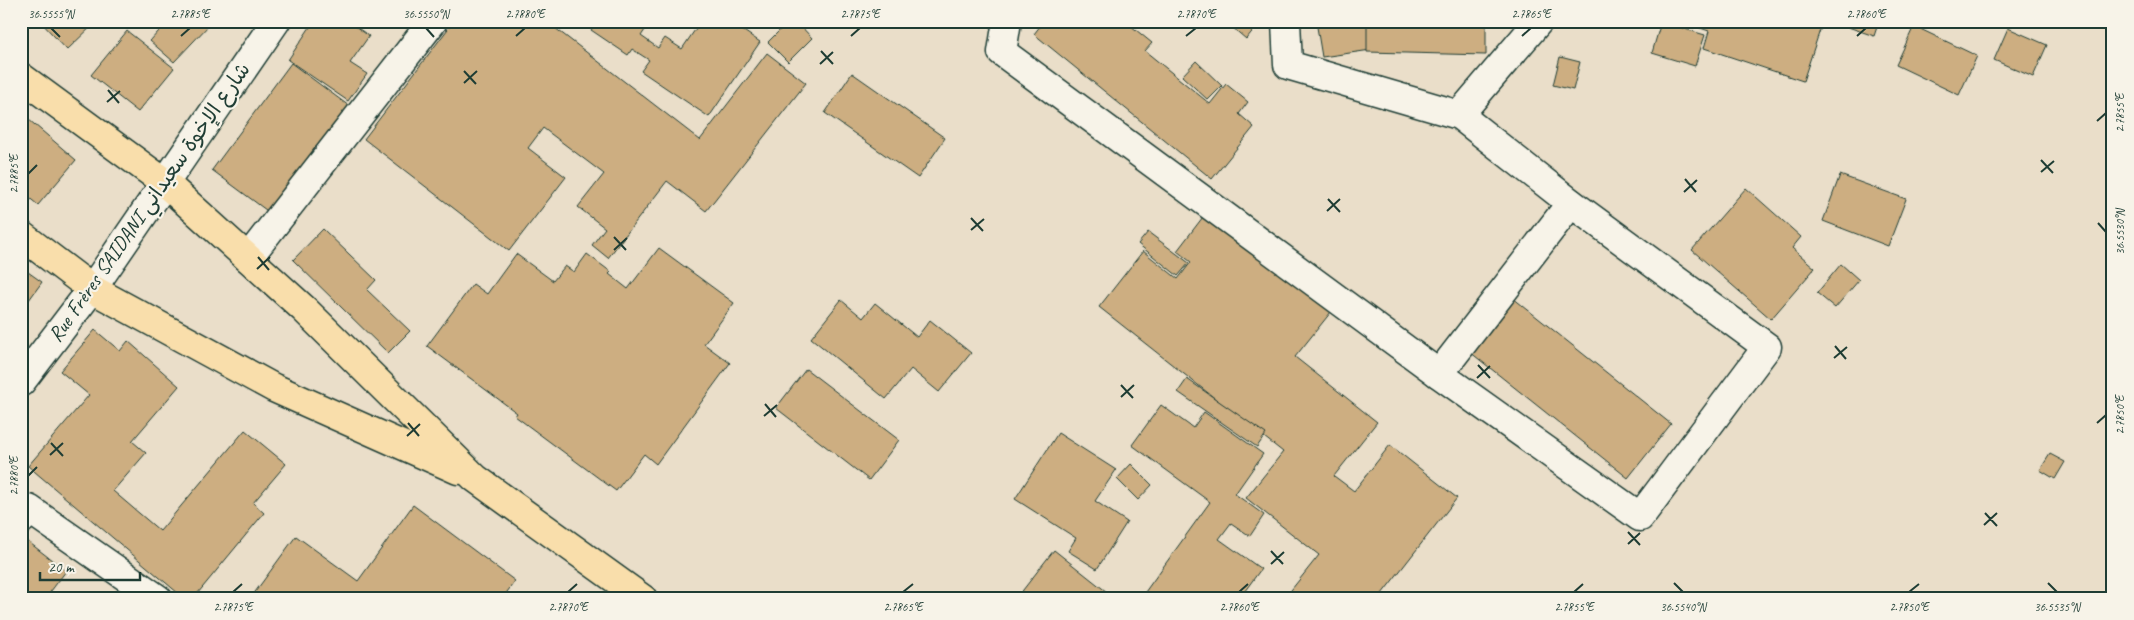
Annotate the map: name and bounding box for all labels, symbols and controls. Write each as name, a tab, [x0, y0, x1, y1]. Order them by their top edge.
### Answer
text: 36.5555°N	[28, 6, 75, 22]
text: 2.7885°E	[170, 6, 211, 22]
text: 36.5550°N	[403, 6, 450, 22]
text: 2.7880°E	[505, 6, 546, 22]
text: 2.7875°E	[840, 6, 881, 22]
text: 2.7870°E	[1176, 6, 1217, 22]
text: 2.7865°E	[1511, 6, 1552, 22]
text: 2.7860°E	[1846, 6, 1887, 22]
street label: Rue Frères SAIDANI شارع الإخوة سعيداني	[42, 57, 261, 350]
text: 2.7855°E	[2112, 92, 2128, 133]
text: 2.7885°E	[6, 153, 22, 194]
text: 36.5530°N	[2112, 208, 2128, 255]
text: 2.7850°E	[2112, 394, 2128, 435]
text: 2.7880°E	[6, 455, 22, 496]
scale bar	[40, 550, 140, 582]
text: 20 m	[48, 558, 75, 577]
text: 2.7875°E	[213, 599, 254, 615]
text: 2.7870°E	[548, 599, 589, 615]
text: 2.7865°E	[883, 599, 924, 615]
text: 2.7860°E	[1219, 599, 1260, 615]
text: 2.7855°E	[1554, 599, 1595, 615]
text: 36.5540°N	[1660, 599, 1707, 615]
text: 2.7850°E	[1889, 599, 1930, 615]
text: 36.5535°N	[2034, 599, 2081, 615]

